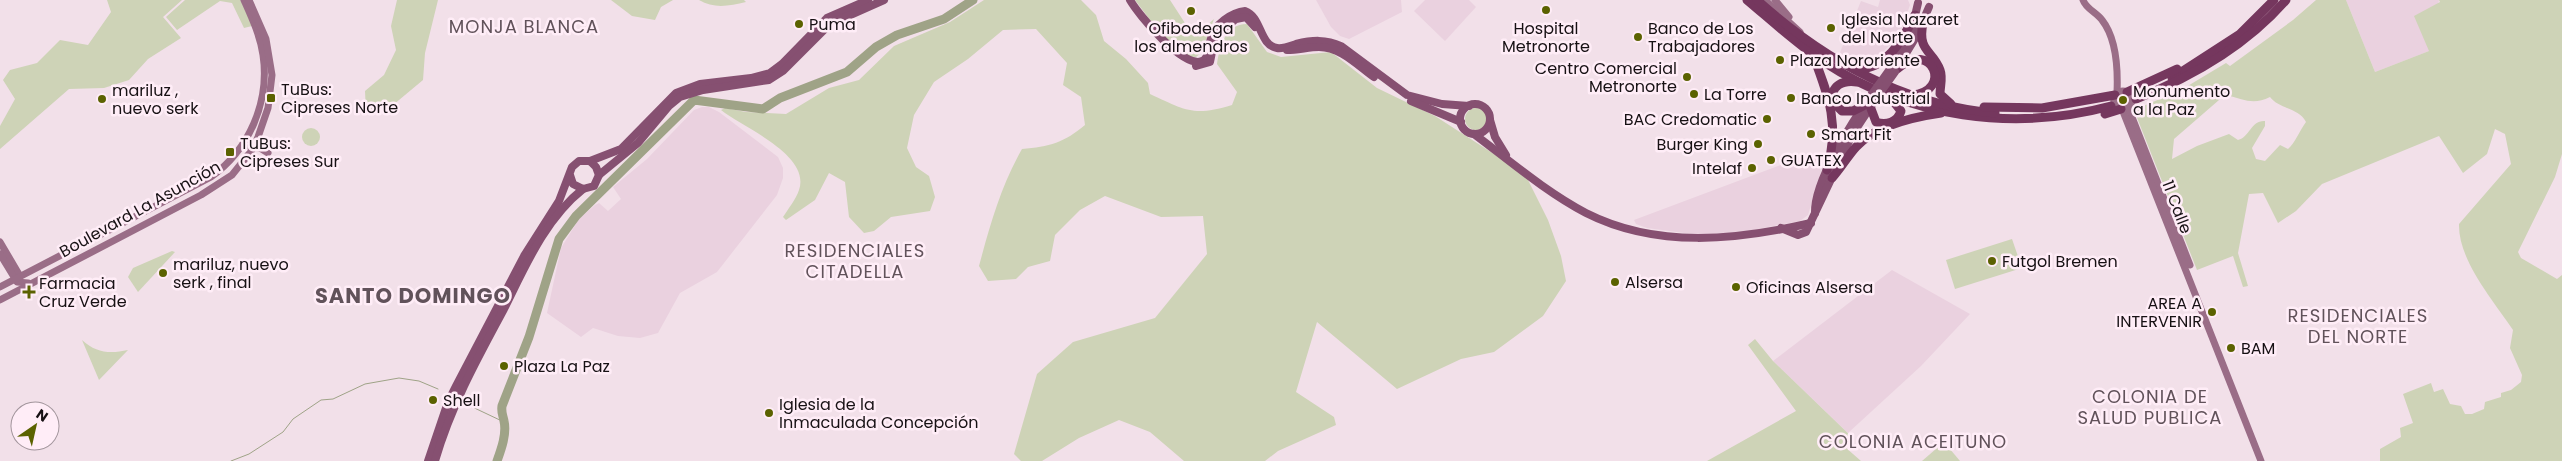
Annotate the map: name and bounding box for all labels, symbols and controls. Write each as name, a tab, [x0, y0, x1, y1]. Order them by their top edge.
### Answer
marker: Hospital Metronorte	[1540, 4, 1552, 16]
marker: Ofibodega los almendros	[1185, 5, 1197, 17]
place label: Iglesia Nazaret del Norte	[1841, 8, 1959, 49]
place label: Puma	[809, 13, 856, 36]
district label: MONJA BLANCA	[449, 14, 599, 39]
place label: Ofibodega los almendros	[1134, 17, 1248, 58]
place label: Hospital Metronorte	[1502, 17, 1590, 58]
place label: Banco de Los Trabajadores	[1648, 17, 1755, 58]
marker: Puma	[793, 18, 805, 30]
marker: Iglesia Nazaret del Norte	[1825, 22, 1837, 34]
marker: Banco de Los Trabajadores	[1632, 31, 1644, 43]
place label: Plaza Nororiente	[1790, 49, 1920, 72]
marker: Plaza Nororiente	[1774, 54, 1786, 66]
place label: Centro Comercial Metronorte	[1535, 57, 1677, 98]
marker: Centro Comercial Metronorte	[1681, 71, 1693, 83]
place label: TuBus: Cipreses Norte	[281, 78, 398, 119]
place label: mariluz , nuevo serk	[112, 79, 199, 120]
place label: Monumento a la Paz	[2133, 80, 2230, 121]
place label: La Torre	[1704, 83, 1767, 106]
place label: Banco Industrial	[1801, 87, 1930, 110]
marker: La Torre	[1688, 88, 1700, 100]
marker: TuBus: Cipreses Norte	[265, 92, 277, 104]
marker: Banco Industrial	[1785, 92, 1797, 104]
marker: mariluz , nuevo serk	[96, 93, 108, 105]
marker: Monumento a la Paz	[2117, 94, 2129, 106]
place label: BAC Credomatic	[1624, 108, 1757, 131]
marker: BAC Credomatic	[1761, 113, 1773, 125]
place label: Smart Fit	[1821, 123, 1892, 146]
marker: Smart Fit	[1805, 128, 1817, 140]
place label: TuBus: Cipreses Sur	[240, 132, 340, 173]
place label: Burger King	[1656, 133, 1748, 156]
marker: Burger King	[1752, 138, 1764, 150]
marker: TuBus: Cipreses Sur	[224, 146, 236, 158]
place label: GUATEX	[1781, 149, 1842, 172]
marker: GUATEX	[1765, 154, 1777, 166]
street label: Boulevard La Asunción	[55, 155, 225, 263]
place label: Intelaf	[1692, 157, 1742, 180]
marker: Intelaf	[1746, 162, 1758, 174]
street label: 11 Calle	[2156, 177, 2198, 237]
district label: RESIDENCIALES CITADELLA	[785, 238, 925, 284]
place label: Futgol Bremen	[2002, 250, 2118, 273]
place label: mariluz, nuevo serk , final	[173, 253, 289, 294]
marker: Futgol Bremen	[1986, 255, 1998, 267]
marker: mariluz, nuevo serk , final	[157, 267, 169, 279]
place label: Alsersa	[1625, 271, 1683, 294]
place label: Farmacia Cruz Verde	[39, 272, 127, 313]
marker: Alsersa	[1609, 276, 1621, 288]
place label: Oficinas Alsersa	[1746, 276, 1873, 299]
district label: SANTO DOMINGO	[315, 281, 511, 310]
marker: Oficinas Alsersa	[1730, 281, 1742, 293]
marker: Farmacia Cruz Verde	[23, 286, 35, 298]
place label: AREA A INTERVENIR	[2116, 292, 2202, 333]
district label: RESIDENCIALES DEL NORTE	[2288, 303, 2428, 349]
marker: AREA A INTERVENIR	[2206, 306, 2218, 318]
place label: BAM	[2241, 337, 2275, 360]
marker: BAM	[2225, 342, 2237, 354]
place label: Plaza La Paz	[514, 355, 610, 378]
marker: Plaza La Paz	[498, 360, 510, 372]
district label: COLONIA DE SALUD PUBLICA	[2078, 384, 2223, 430]
place label: Shell	[443, 389, 480, 412]
place label: Iglesia de la Inmaculada Concepción	[779, 393, 979, 434]
marker: Shell	[427, 394, 439, 406]
north arrow	[10, 401, 60, 451]
text: N	[32, 404, 52, 426]
marker: Iglesia de la Inmaculada Concepción	[763, 407, 775, 419]
district label: COLONIA ACEITUNO	[1819, 429, 2007, 454]

